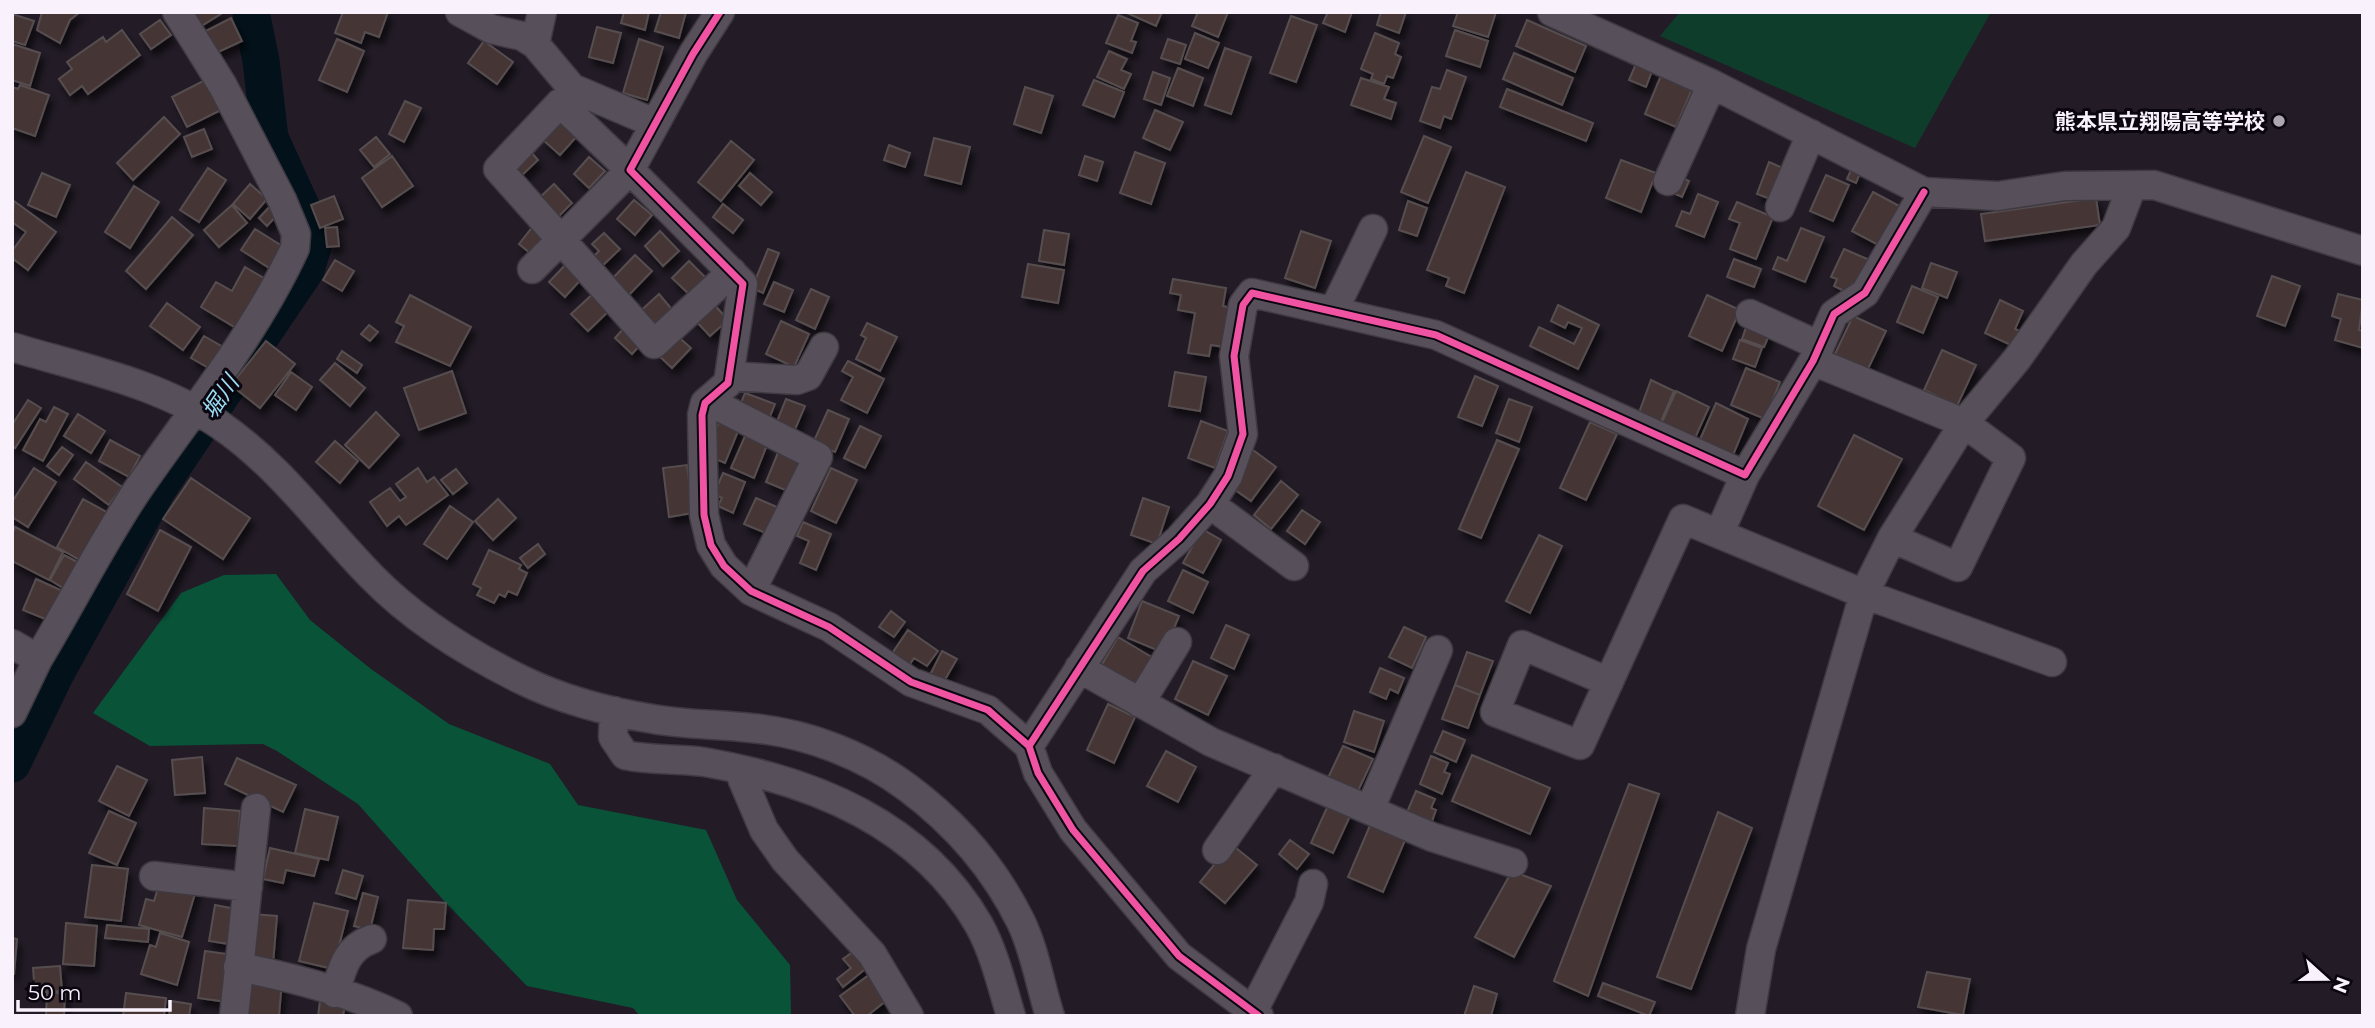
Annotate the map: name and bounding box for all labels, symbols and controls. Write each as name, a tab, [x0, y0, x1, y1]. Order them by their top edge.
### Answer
place label: 熊本県立翔陽高等学校	[2055, 109, 2265, 134]
marker: 熊本県立翔陽高等学校	[2271, 113, 2287, 129]
water label: 堀川	[196, 368, 246, 424]
north arrow	[2291, 944, 2361, 1014]
scale bar	[18, 968, 170, 1012]
text: N	[2328, 974, 2355, 996]
text: 50 m	[28, 980, 82, 1005]

